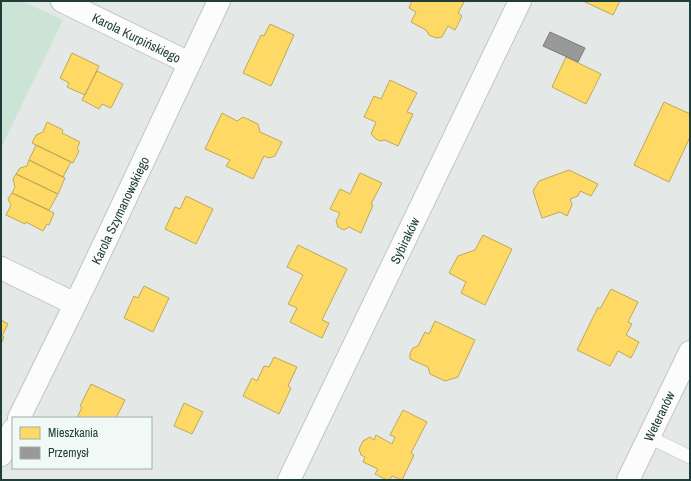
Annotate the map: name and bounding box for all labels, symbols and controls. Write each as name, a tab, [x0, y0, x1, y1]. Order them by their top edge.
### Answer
street label: Karola Kurpińskiego	[89, 9, 184, 66]
street label: Karola Szymanowskiego	[87, 153, 153, 267]
street label: Sybiraków	[386, 214, 423, 267]
street label: Weteranów	[640, 388, 678, 444]
legend	[12, 417, 152, 469]
text: Mieszkania	[48, 425, 99, 441]
text: Przemysł	[48, 445, 89, 461]

